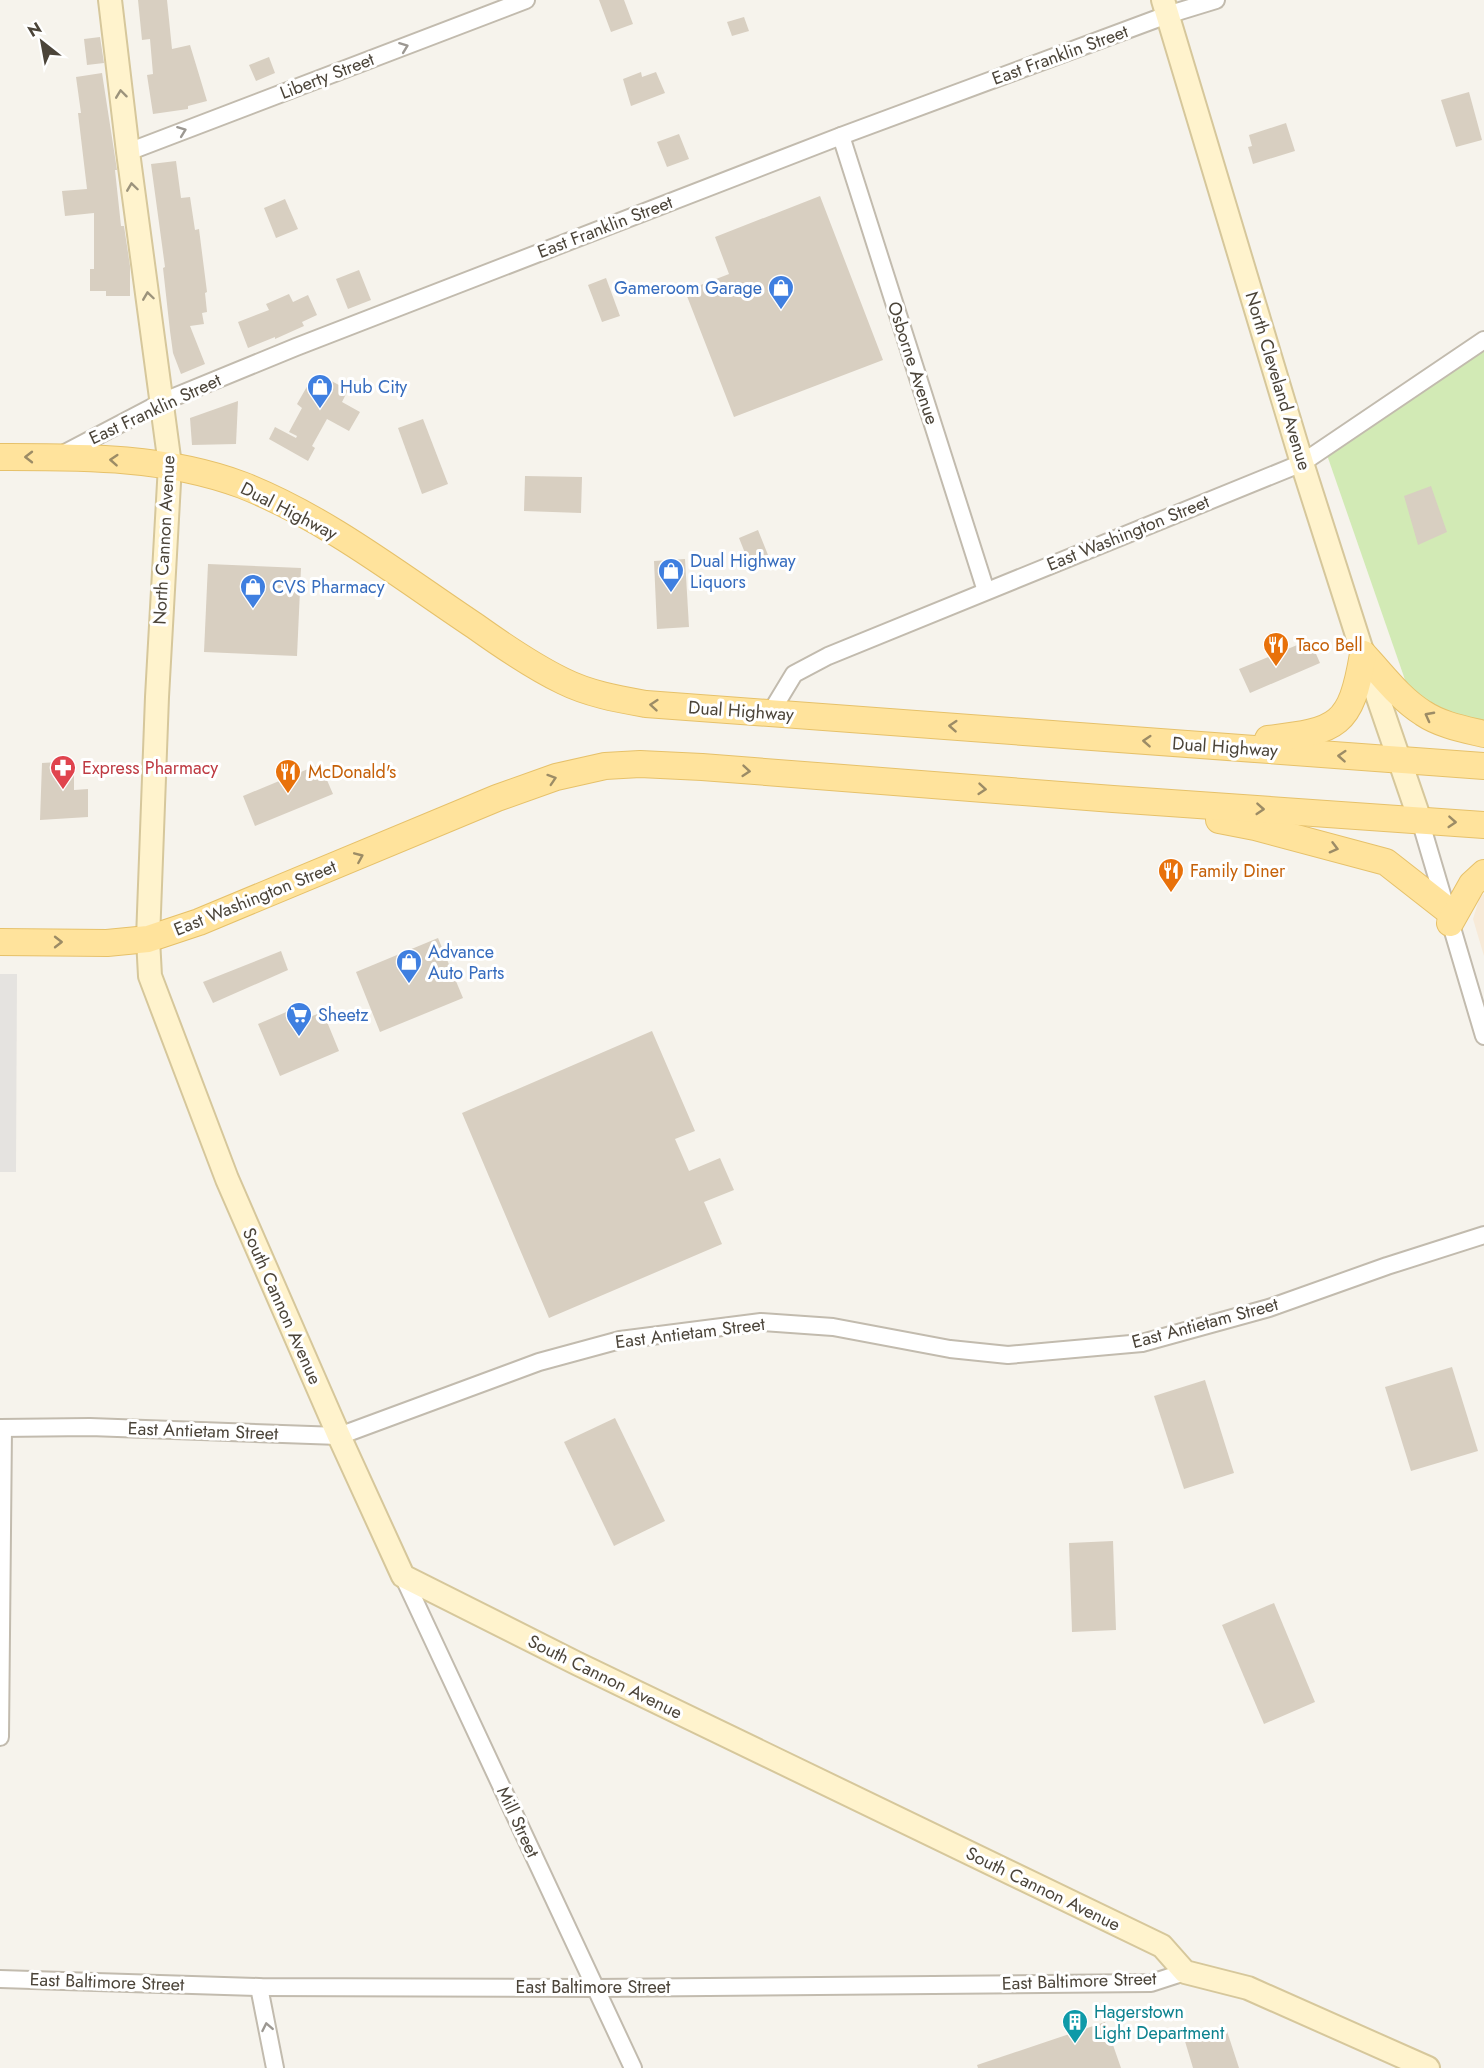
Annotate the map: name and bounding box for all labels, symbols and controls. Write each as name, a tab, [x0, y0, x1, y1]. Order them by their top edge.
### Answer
north arrow	[12, 12, 72, 72]
text: N	[23, 16, 46, 43]
street label: East Franklin Street	[988, 18, 1132, 92]
one-way arrow	[398, 42, 409, 54]
street label: Liberty Street	[276, 46, 379, 106]
one-way arrow	[115, 90, 128, 99]
one-way arrow	[177, 126, 187, 139]
one-way arrow	[127, 182, 139, 191]
street label: East Franklin Street	[534, 189, 677, 265]
shop icon: Gameroom Garage	[766, 273, 796, 311]
place label: Gameroom Garage	[614, 275, 762, 301]
street label: North Cleveland Avenue	[1238, 289, 1318, 473]
one-way arrow	[142, 292, 154, 301]
street label: Osborne Avenue	[881, 298, 945, 428]
street label: East Franklin Street	[85, 367, 226, 451]
shop icon: Hub City	[305, 372, 335, 410]
place label: Hub City	[340, 374, 407, 400]
one-way arrow	[24, 451, 33, 463]
one-way arrow	[109, 454, 118, 467]
street label: North Cannon Avenue	[147, 455, 181, 625]
street label: Dual Highway	[236, 475, 342, 547]
street label: East Washington Street	[1043, 488, 1214, 578]
place label: Dual Highway Liquors	[690, 548, 796, 595]
shop icon: Dual Highway Liquors	[656, 556, 686, 594]
shop icon: CVS Pharmacy	[238, 572, 268, 610]
place label: CVS Pharmacy	[272, 574, 385, 600]
restaurant icon: Taco Bell	[1261, 630, 1291, 668]
place label: Taco Bell	[1296, 632, 1363, 658]
street label: Dual Highway	[687, 694, 795, 728]
one-way arrow	[649, 698, 658, 711]
one-way arrow	[1425, 712, 1435, 723]
one-way arrow	[948, 720, 957, 733]
street label: Dual Highway	[1171, 730, 1279, 764]
one-way arrow	[1143, 735, 1152, 748]
one-way arrow	[1337, 750, 1346, 763]
pharmacy icon: Express Pharmacy	[48, 753, 78, 791]
place label: Express Pharmacy	[82, 755, 218, 781]
restaurant icon: McDonald's	[273, 757, 303, 795]
place label: McDonald's	[308, 759, 396, 785]
one-way arrow	[741, 764, 750, 777]
one-way arrow	[546, 774, 557, 786]
one-way arrow	[977, 782, 986, 795]
one-way arrow	[1256, 803, 1265, 816]
one-way arrow	[1447, 816, 1456, 829]
one-way arrow	[1329, 840, 1339, 853]
one-way arrow	[352, 852, 363, 864]
street label: East Washington Street	[170, 853, 341, 943]
restaurant icon: Family Diner	[1156, 856, 1186, 894]
place label: Family Diner	[1190, 858, 1286, 884]
one-way arrow	[54, 936, 63, 948]
place label: Advance Auto Parts	[428, 939, 504, 986]
shop icon: Advance Auto Parts	[394, 947, 424, 985]
supermarket icon: Sheetz	[284, 1000, 314, 1038]
place label: Sheetz	[318, 1002, 369, 1028]
street label: South Cannon Avenue	[236, 1224, 328, 1388]
street label: East Antietam Street	[1129, 1291, 1282, 1355]
street label: East Antietam Street	[614, 1311, 767, 1355]
street label: East Antietam Street	[127, 1415, 279, 1447]
street label: South Cannon Avenue	[523, 1628, 687, 1726]
street label: Mill Street	[490, 1782, 546, 1862]
street label: South Cannon Avenue	[961, 1840, 1125, 1938]
street label: East Baltimore Street	[1001, 1965, 1157, 1997]
street label: East Baltimore Street	[29, 1966, 185, 1998]
street label: East Baltimore Street	[516, 1974, 671, 2000]
place label: Hagerstown Light Department	[1094, 1999, 1225, 2046]
building icon: Hagerstown Light Department	[1060, 2007, 1090, 2045]
one-way arrow	[261, 2023, 274, 2033]

